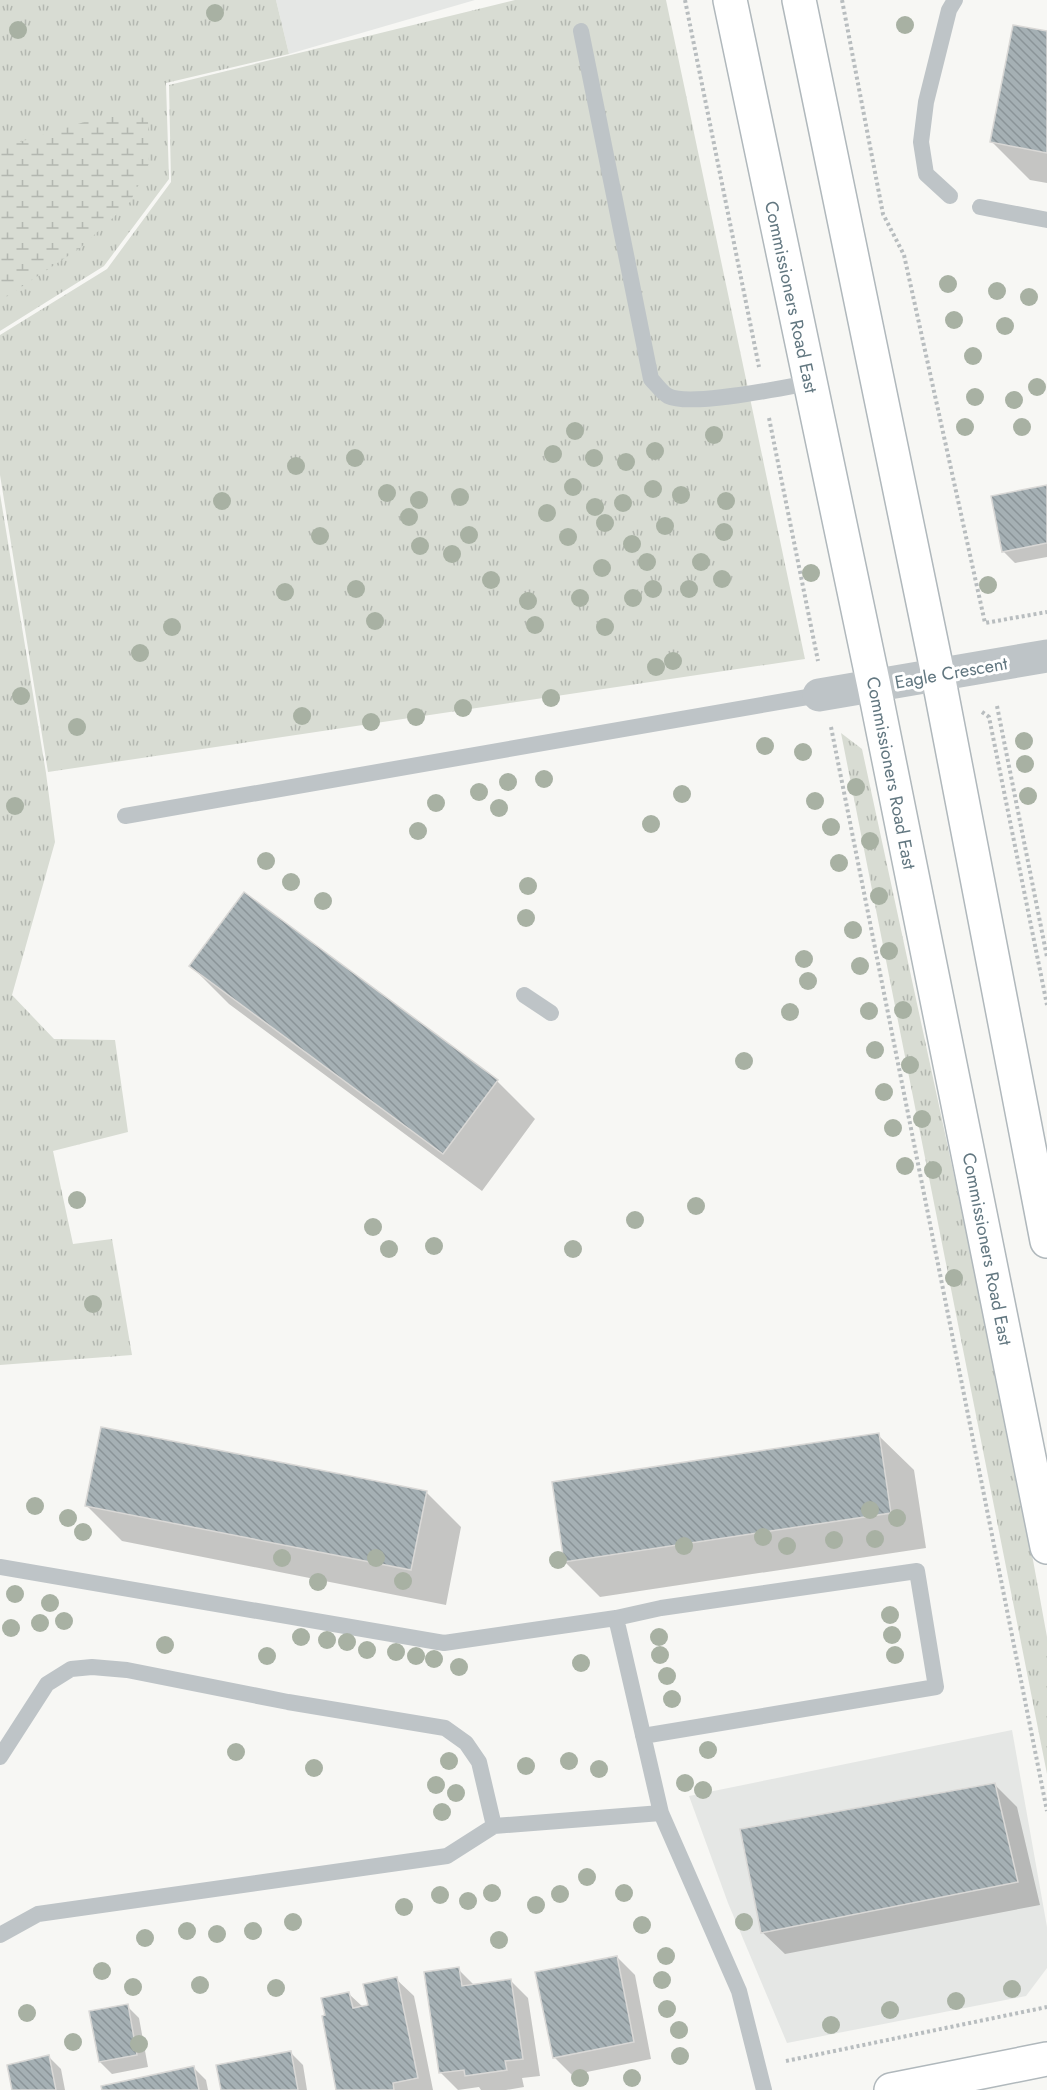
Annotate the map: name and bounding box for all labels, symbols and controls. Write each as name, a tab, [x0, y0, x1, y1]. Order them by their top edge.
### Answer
street label: Commissioners Road East	[758, 199, 824, 396]
street label: Eagle Crescent	[893, 650, 1010, 696]
street label: Commissioners Road East	[860, 674, 923, 872]
street label: Commissioners Road East	[956, 1150, 1019, 1348]

